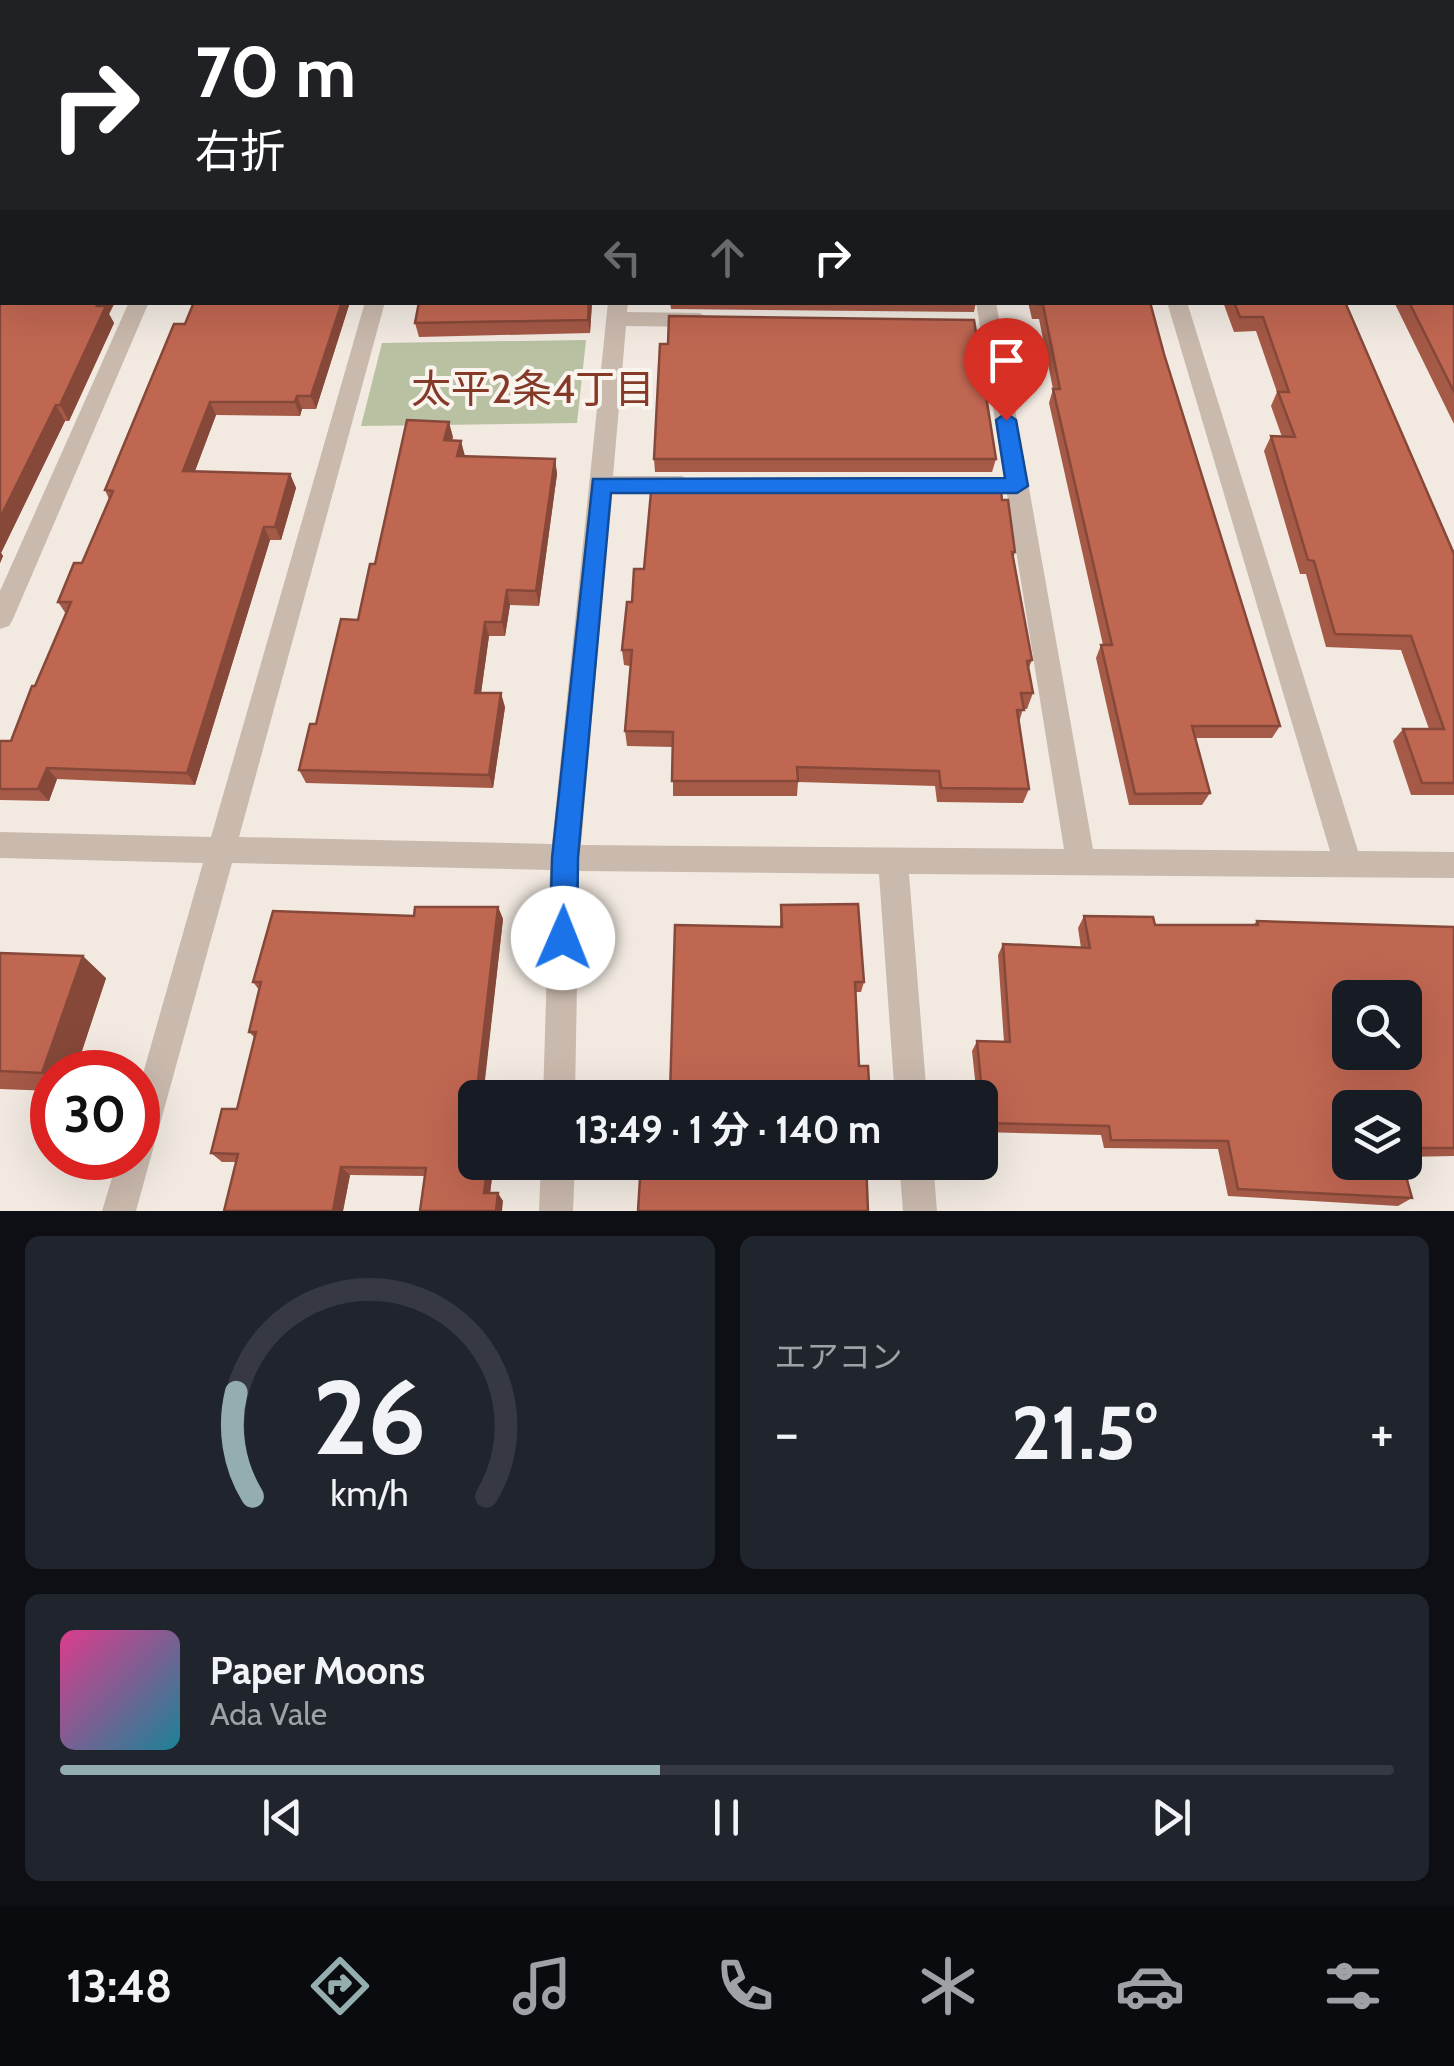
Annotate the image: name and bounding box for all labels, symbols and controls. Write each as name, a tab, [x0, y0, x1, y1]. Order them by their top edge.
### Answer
text: 70 m	[195, 29, 356, 115]
icon: right	[30, 40, 160, 170]
text: 右折	[195, 124, 285, 178]
icon: left	[595, 230, 650, 285]
icon: ahead	[700, 230, 755, 285]
icon: right	[805, 230, 860, 285]
pin	[964, 318, 1049, 421]
icon: arrive	[979, 333, 1034, 388]
district label: 太平2条4丁目	[411, 364, 655, 413]
position arrow	[511, 886, 615, 990]
map controls	[1332, 980, 1422, 1180]
button: search	[1332, 980, 1422, 1070]
speed limit sign: 30	[30, 1050, 160, 1180]
button: layers	[1332, 1090, 1422, 1180]
text: 13:49 · 1 分 · 140 m	[575, 1106, 881, 1153]
text: エアコン	[775, 1337, 903, 1376]
text: 26	[313, 1354, 426, 1480]
text: 21.5°	[1011, 1387, 1157, 1478]
text: −	[775, 1399, 799, 1466]
text: +	[1370, 1399, 1394, 1466]
text: km/h	[331, 1472, 409, 1515]
text: Paper Moons	[210, 1647, 425, 1694]
text: Ada Vale	[210, 1694, 327, 1733]
icon: previous	[255, 1790, 310, 1845]
icon: pause	[699, 1790, 754, 1845]
icon: next	[1144, 1790, 1199, 1845]
icon: directions	[305, 1951, 375, 2021]
icon: music	[507, 1951, 577, 2021]
icon: phone	[710, 1951, 780, 2021]
icon: climate	[913, 1951, 983, 2021]
icon: car	[1115, 1951, 1185, 2021]
icon: filters	[1318, 1951, 1388, 2021]
text: 13:48	[66, 1959, 172, 2013]

